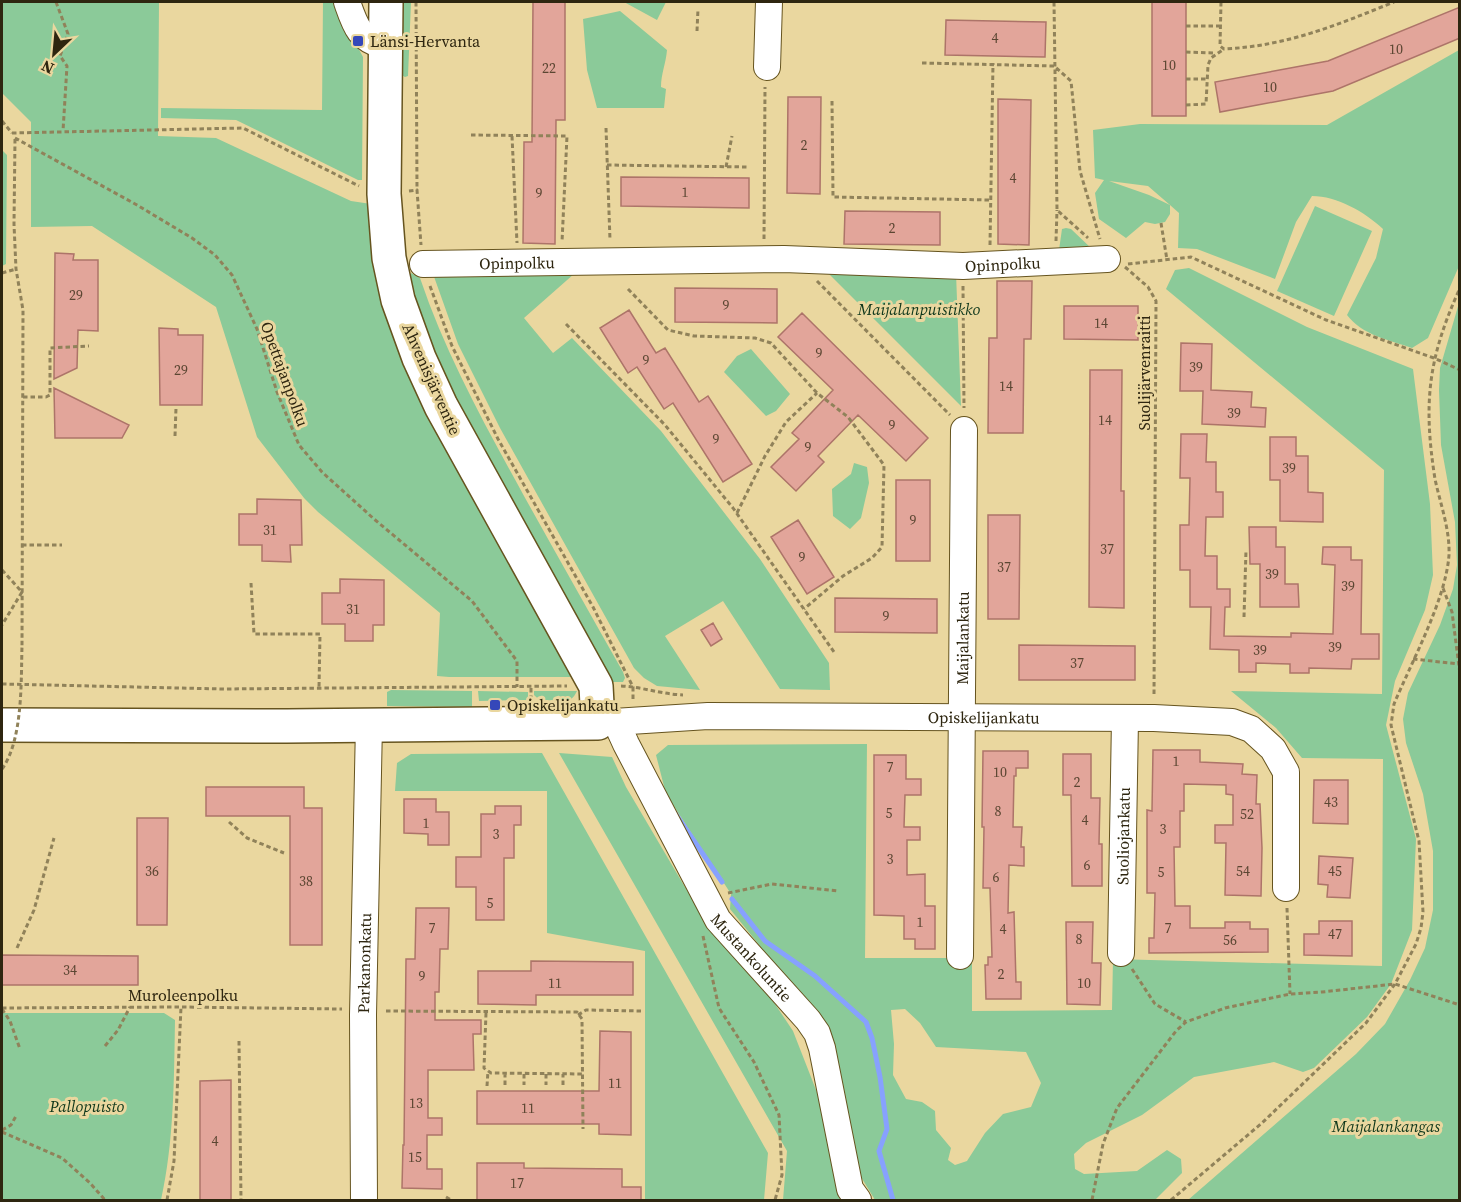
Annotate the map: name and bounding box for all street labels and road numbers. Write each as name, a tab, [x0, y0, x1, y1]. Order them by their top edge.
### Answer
street label: Opinpolku	[479, 251, 555, 274]
street label: Opinpolku	[964, 251, 1041, 277]
street label: Suolijärvenraitti	[1133, 315, 1155, 431]
street label: Opettajanpolku	[256, 318, 314, 430]
street label: Ahvenisjärventie	[398, 320, 466, 438]
street label: Maijalankatu	[951, 591, 974, 685]
street label: Opiskelijankatu	[928, 706, 1040, 728]
street label: Suoliojankatu	[1111, 787, 1135, 885]
street label: Mustankoluntie	[706, 908, 797, 1006]
street label: Parkanonkatu	[352, 912, 376, 1014]
street label: Muroleenpolku	[128, 984, 238, 1006]

